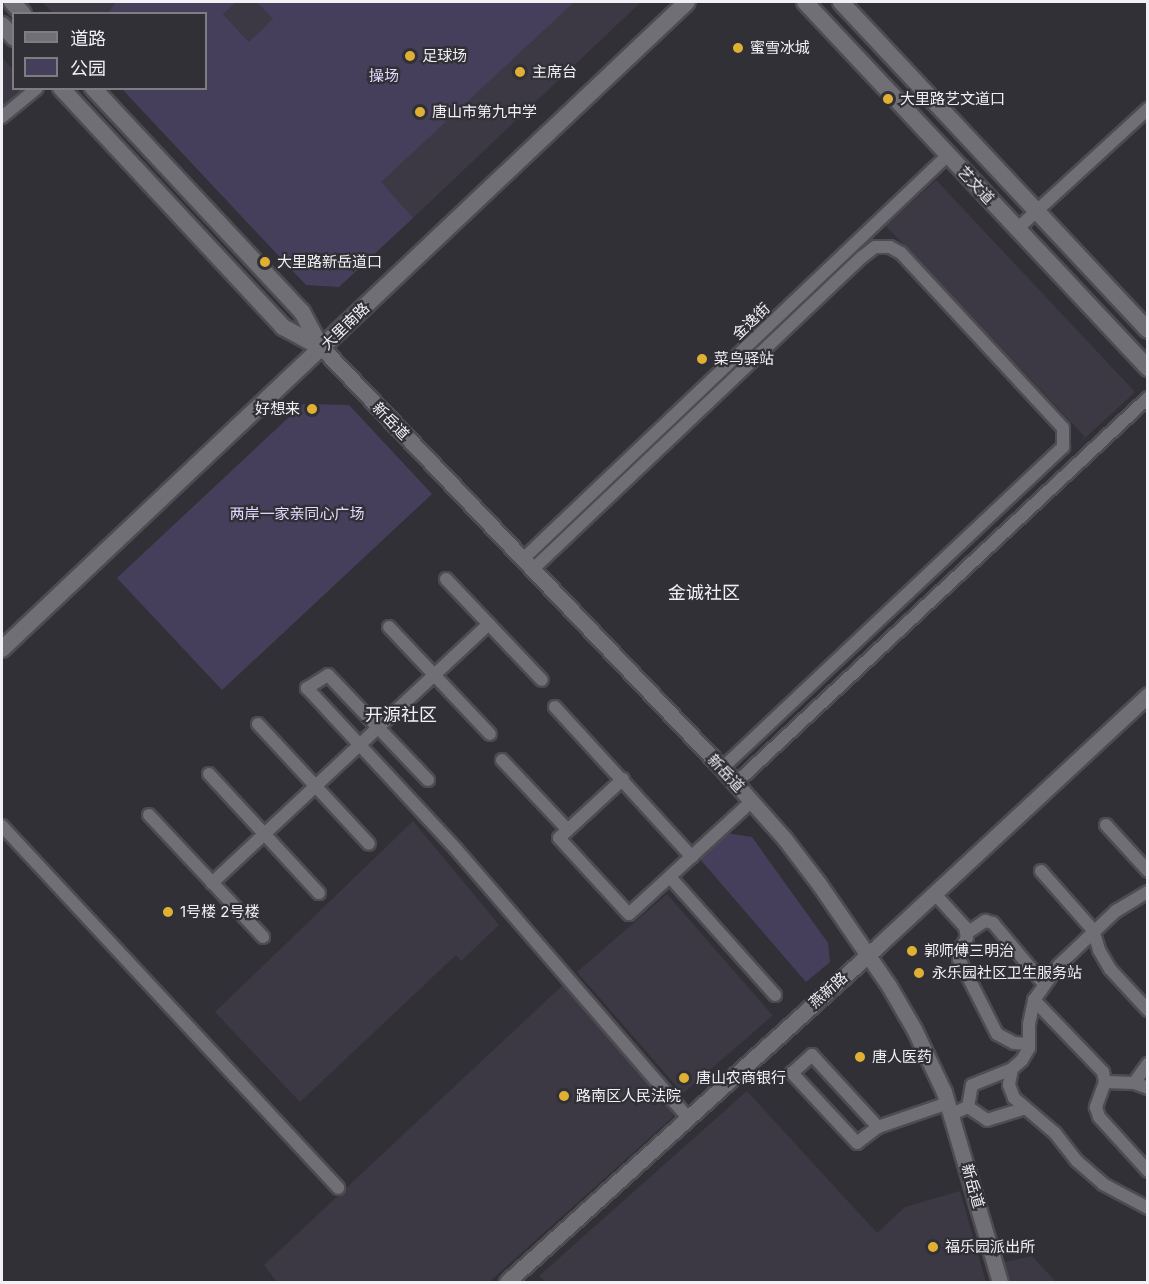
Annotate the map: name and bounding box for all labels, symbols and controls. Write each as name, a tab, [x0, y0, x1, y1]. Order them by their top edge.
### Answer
legend	[12, 12, 207, 90]
text: 道路	[70, 28, 106, 49]
place label: 蜜雪冰城	[750, 39, 810, 57]
marker: 蜜雪冰城	[731, 41, 745, 55]
place label: 足球场	[422, 47, 467, 65]
marker: 足球场	[403, 49, 417, 63]
text: 公园	[70, 58, 106, 79]
place label: 主席台	[532, 63, 577, 81]
marker: 主席台	[513, 65, 527, 79]
park label: 操场	[369, 67, 399, 85]
place label: 大里路艺文道口	[900, 90, 1005, 108]
marker: 大里路艺文道口	[881, 92, 895, 106]
place label: 唐山市第九中学	[432, 103, 537, 121]
marker: 唐山市第九中学	[413, 105, 427, 119]
street label: 艺文道	[954, 162, 998, 208]
place label: 大里路新岳道口	[277, 253, 382, 271]
marker: 大里路新岳道口	[258, 255, 272, 269]
street label: 大里南路	[317, 299, 373, 353]
street label: 金逸街	[729, 299, 773, 343]
place label: 菜鸟驿站	[714, 350, 774, 368]
marker: 菜鸟驿站	[695, 352, 709, 366]
street label: 新岳道	[369, 399, 413, 443]
place label: 好想来	[255, 400, 300, 418]
marker: 好想来	[305, 402, 319, 416]
park label: 两岸一家亲同心广场	[230, 505, 364, 523]
district label: 金诚社区	[668, 582, 740, 604]
district label: 开源社区	[365, 704, 437, 726]
street label: 新岳道	[704, 750, 748, 796]
place label: 1号楼 2号楼	[180, 903, 259, 921]
marker: 1号楼 2号楼	[161, 905, 175, 919]
place label: 郭师傅三明治	[924, 942, 1014, 960]
marker: 郭师傅三明治	[905, 944, 919, 958]
marker: 永乐园社区卫生服务站	[910, 964, 928, 982]
place label: 永乐园社区卫生服务站	[932, 964, 1082, 982]
street label: 燕新路	[805, 968, 851, 1012]
place label: 唐人医药	[872, 1048, 932, 1066]
marker: 唐人医药	[853, 1050, 867, 1064]
place label: 唐山农商银行	[696, 1069, 786, 1087]
marker: 唐山农商银行	[677, 1071, 691, 1085]
place label: 路南区人民法院	[576, 1087, 681, 1105]
marker: 路南区人民法院	[557, 1089, 571, 1103]
street label: 新岳道	[958, 1162, 988, 1210]
place label: 福乐园派出所	[945, 1238, 1035, 1256]
marker: 福乐园派出所	[926, 1240, 940, 1254]

